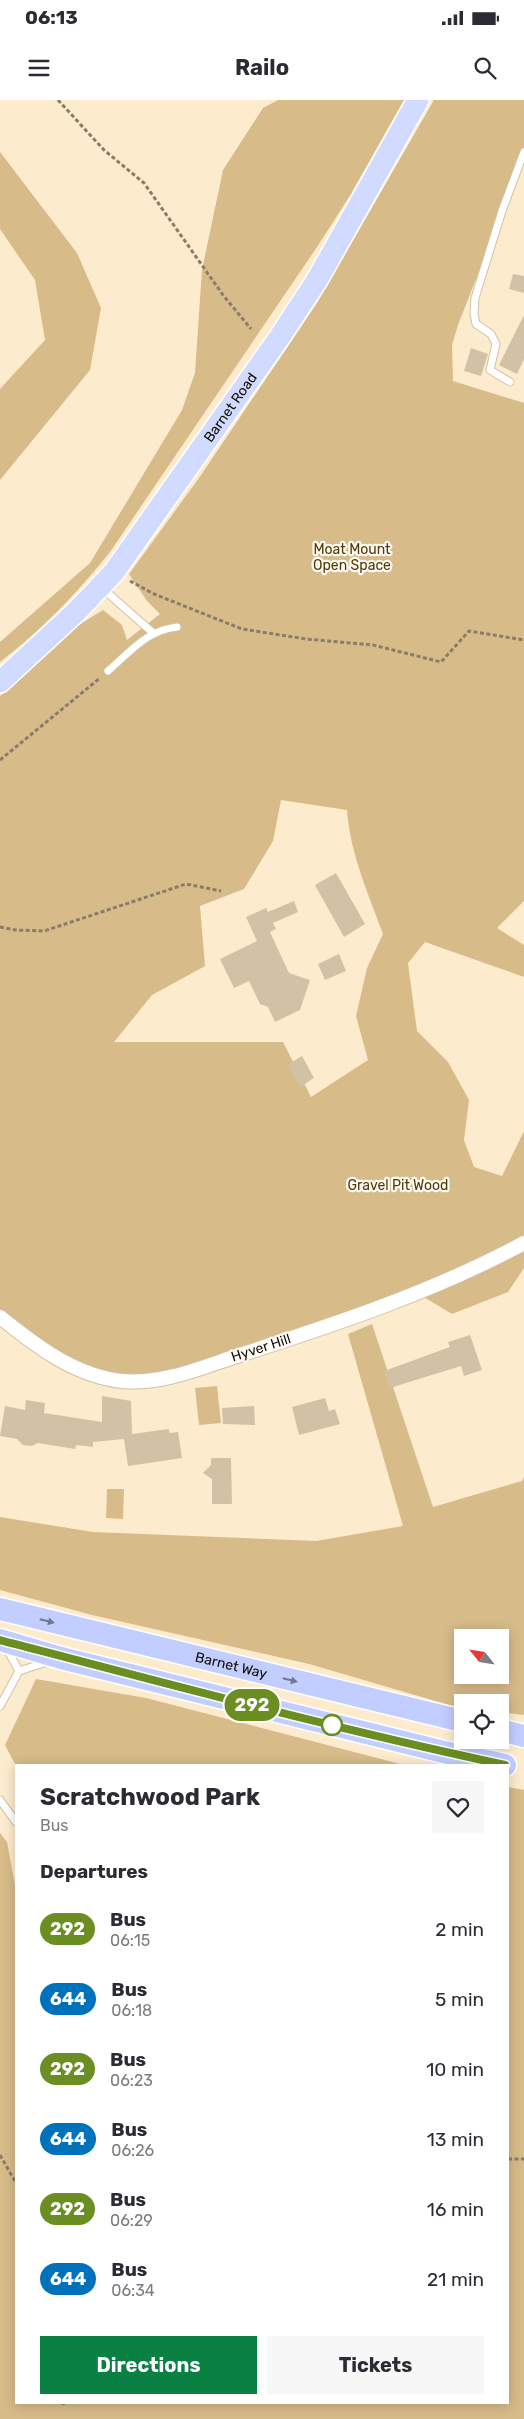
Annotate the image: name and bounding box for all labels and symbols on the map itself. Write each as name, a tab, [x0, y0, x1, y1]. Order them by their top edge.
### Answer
street label: Barnet Road	[200, 369, 260, 445]
park label: Moat Mount Open Space	[313, 541, 391, 574]
park label: Gravel Pit Wood	[348, 1177, 448, 1194]
street label: Hyver Hill	[229, 1330, 293, 1366]
one-way arrow	[40, 1617, 55, 1625]
north arrow	[454, 1629, 509, 1684]
street label: Barnet Way	[194, 1648, 269, 1682]
one-way arrow	[283, 1676, 298, 1684]
line badge: 292	[223, 1689, 281, 1721]
unlabelled marker	[321, 1714, 343, 1736]

